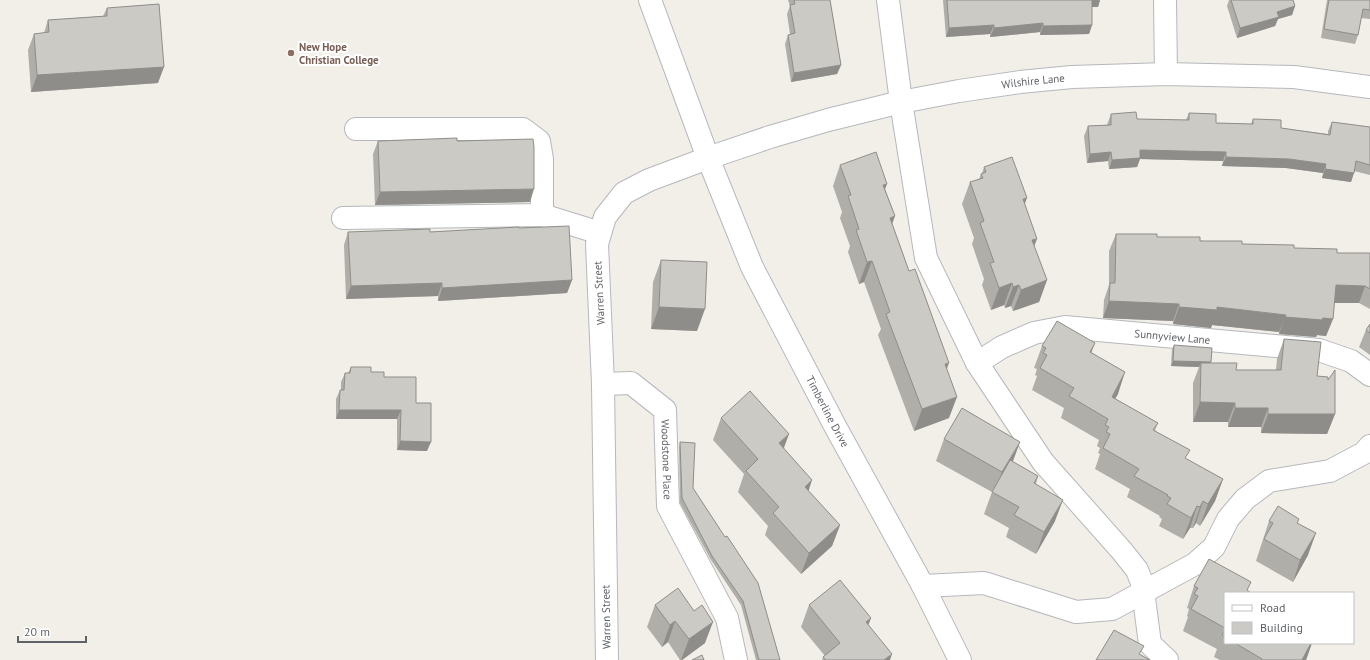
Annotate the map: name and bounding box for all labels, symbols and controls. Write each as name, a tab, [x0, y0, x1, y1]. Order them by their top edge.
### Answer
place label: New Hope Christian College	[299, 40, 379, 67]
marker: New Hope Christian College	[286, 48, 296, 58]
street label: Wilshire Lane	[1000, 71, 1066, 92]
street label: Warren Street	[590, 260, 608, 325]
street label: Sunnyview Lane	[1134, 326, 1211, 347]
street label: Timberline Drive	[803, 373, 852, 450]
street label: Woodstone Place	[658, 419, 675, 500]
street label: Warren Street	[598, 585, 614, 649]
legend	[1224, 592, 1354, 644]
text: Road	[1260, 600, 1285, 615]
scale bar	[18, 618, 86, 644]
text: Building	[1260, 620, 1303, 635]
text: 20 m	[24, 624, 50, 639]

